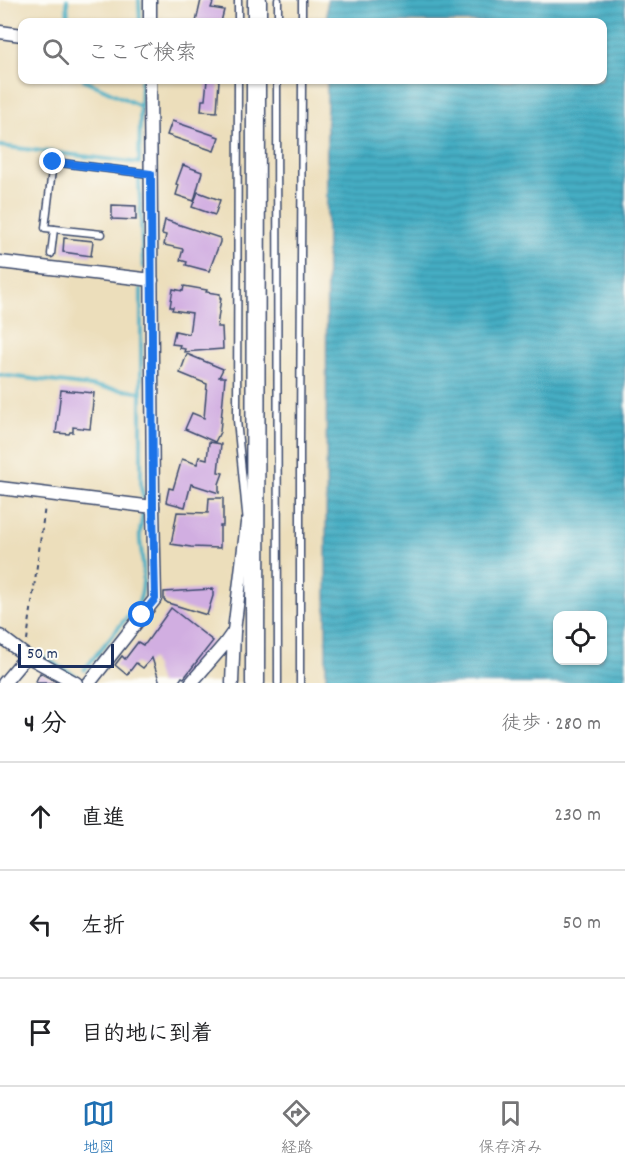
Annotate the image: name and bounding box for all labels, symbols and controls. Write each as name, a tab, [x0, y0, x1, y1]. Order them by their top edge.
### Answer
search box	[18, 18, 607, 84]
icon: search	[39, 35, 72, 68]
text: ここで検索	[87, 39, 197, 70]
route end	[39, 148, 65, 174]
route start	[128, 601, 154, 627]
map controls	[553, 611, 607, 665]
button: locate	[553, 611, 607, 665]
scale bar	[18, 641, 114, 668]
text: 50 m	[27, 643, 58, 666]
text: 4 分	[24, 707, 67, 744]
text: 徒歩 · 280 m	[501, 711, 601, 739]
icon: ahead	[24, 800, 57, 833]
text: 230 m	[554, 802, 601, 830]
text: 直進	[81, 804, 125, 835]
icon: left	[24, 908, 57, 941]
text: 50 m	[563, 910, 601, 938]
text: 左折	[81, 912, 125, 943]
icon: arrive	[24, 1016, 57, 1049]
text: 目的地に到着	[81, 1020, 213, 1051]
tab: 地図	[82, 1097, 115, 1160]
tab: 経路	[280, 1097, 313, 1160]
tab: 保存済み	[478, 1097, 542, 1160]

